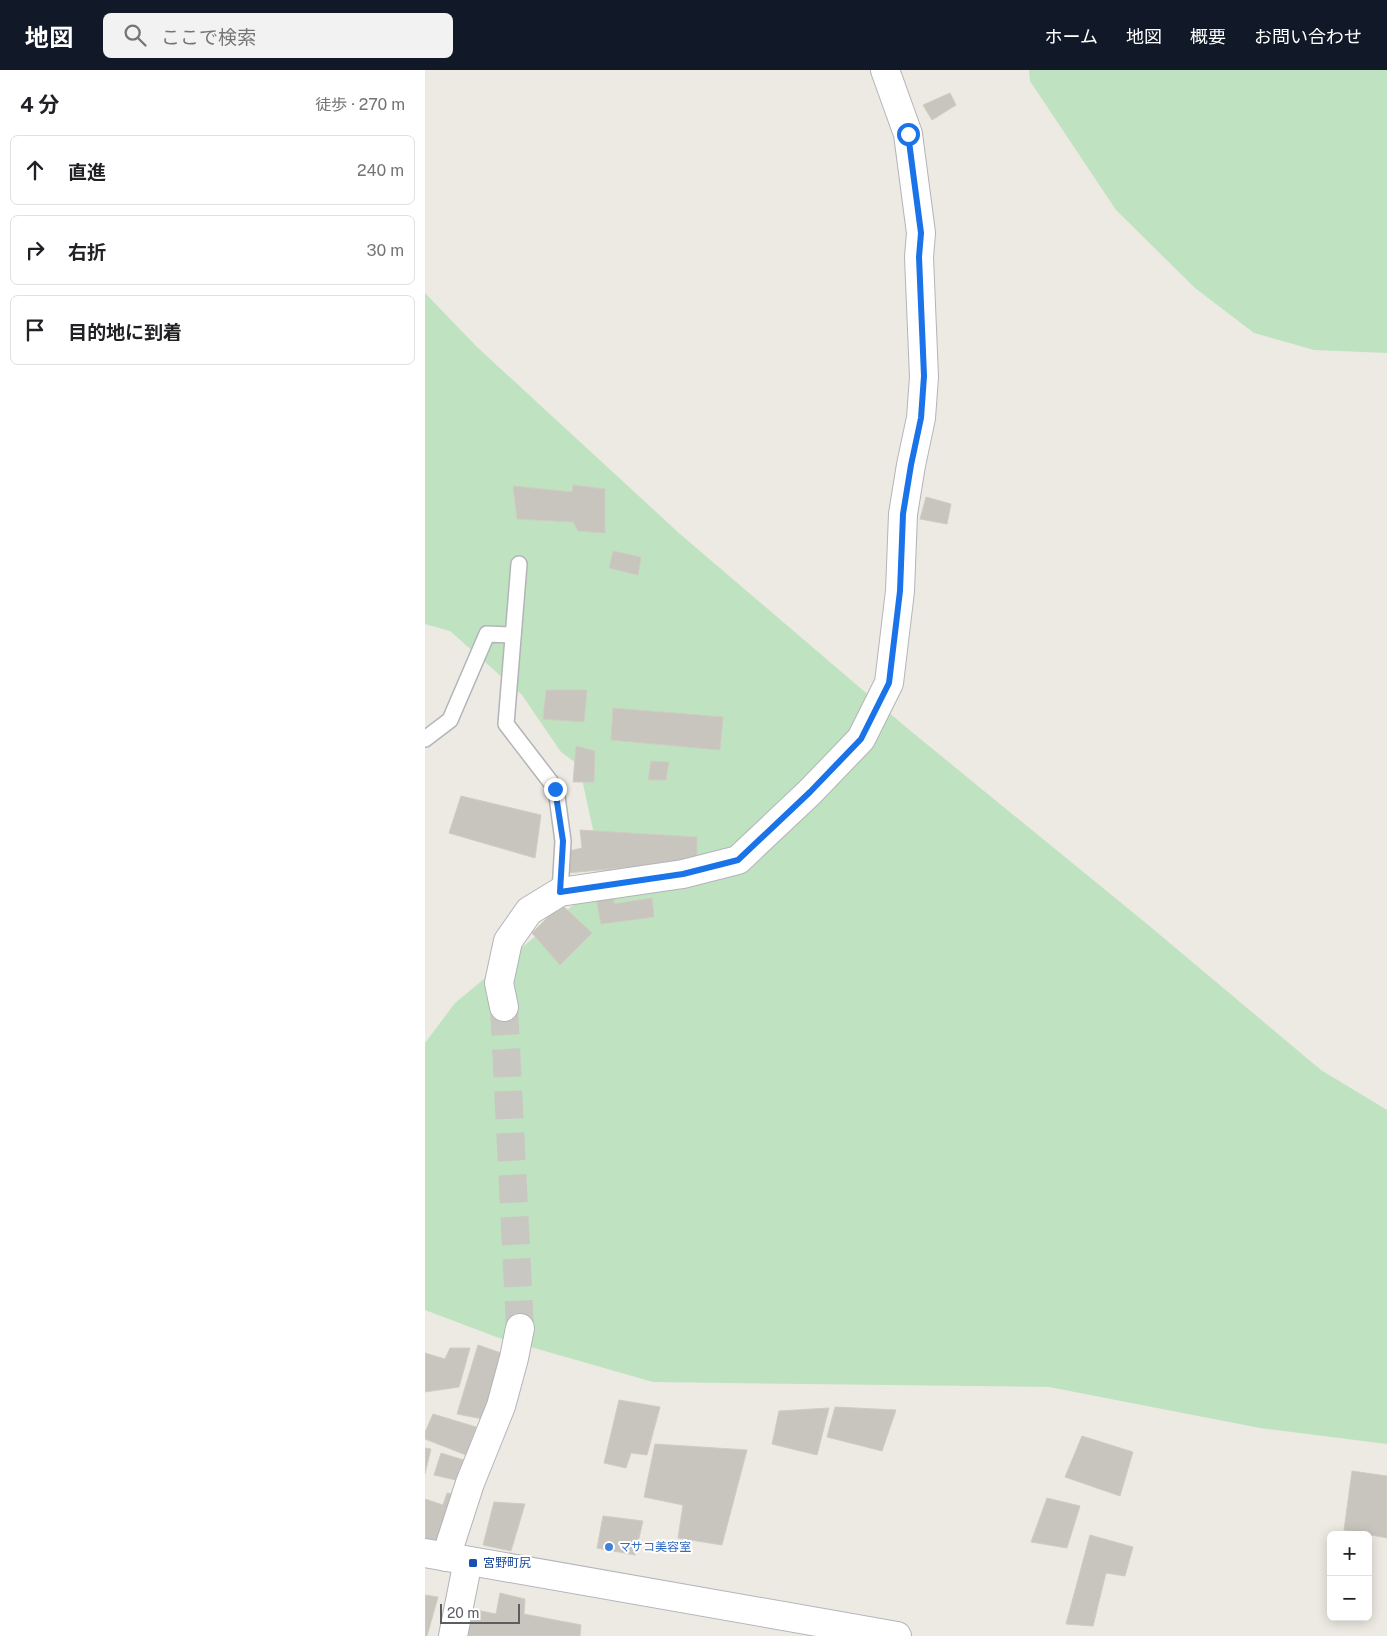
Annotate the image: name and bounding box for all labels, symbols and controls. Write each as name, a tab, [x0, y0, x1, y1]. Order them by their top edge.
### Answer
search box	[103, 13, 453, 58]
icon: search	[121, 21, 149, 49]
text: 地図	[25, 23, 73, 51]
text: ここで検索	[161, 26, 256, 48]
text: ホーム	[1045, 26, 1098, 47]
text: 地図	[1126, 26, 1162, 47]
text: 概要	[1190, 26, 1226, 47]
text: お問い合わせ	[1254, 26, 1362, 47]
text: 4 分	[20, 92, 60, 117]
text: 徒歩 · 270 m	[315, 95, 405, 114]
route start	[897, 123, 920, 146]
icon: ahead	[21, 156, 49, 184]
text: 直進	[68, 161, 106, 183]
text: 240 m	[357, 161, 404, 180]
icon: right	[21, 236, 49, 264]
text: 右折	[68, 241, 106, 263]
text: 30 m	[367, 241, 404, 260]
icon: arrive	[21, 316, 49, 344]
text: 目的地に到着	[68, 321, 182, 343]
route end	[544, 778, 567, 801]
map controls	[1327, 1531, 1372, 1621]
button: +	[1327, 1531, 1372, 1576]
place label: マサコ美容室	[619, 1540, 691, 1554]
marker: マサコ美容室	[603, 1541, 615, 1553]
place label: 宮野町尻	[483, 1556, 531, 1570]
marker: 宮野町尻	[467, 1557, 479, 1569]
button: −	[1327, 1576, 1372, 1621]
scale bar	[440, 1601, 520, 1624]
text: 20 m	[447, 1605, 479, 1621]

